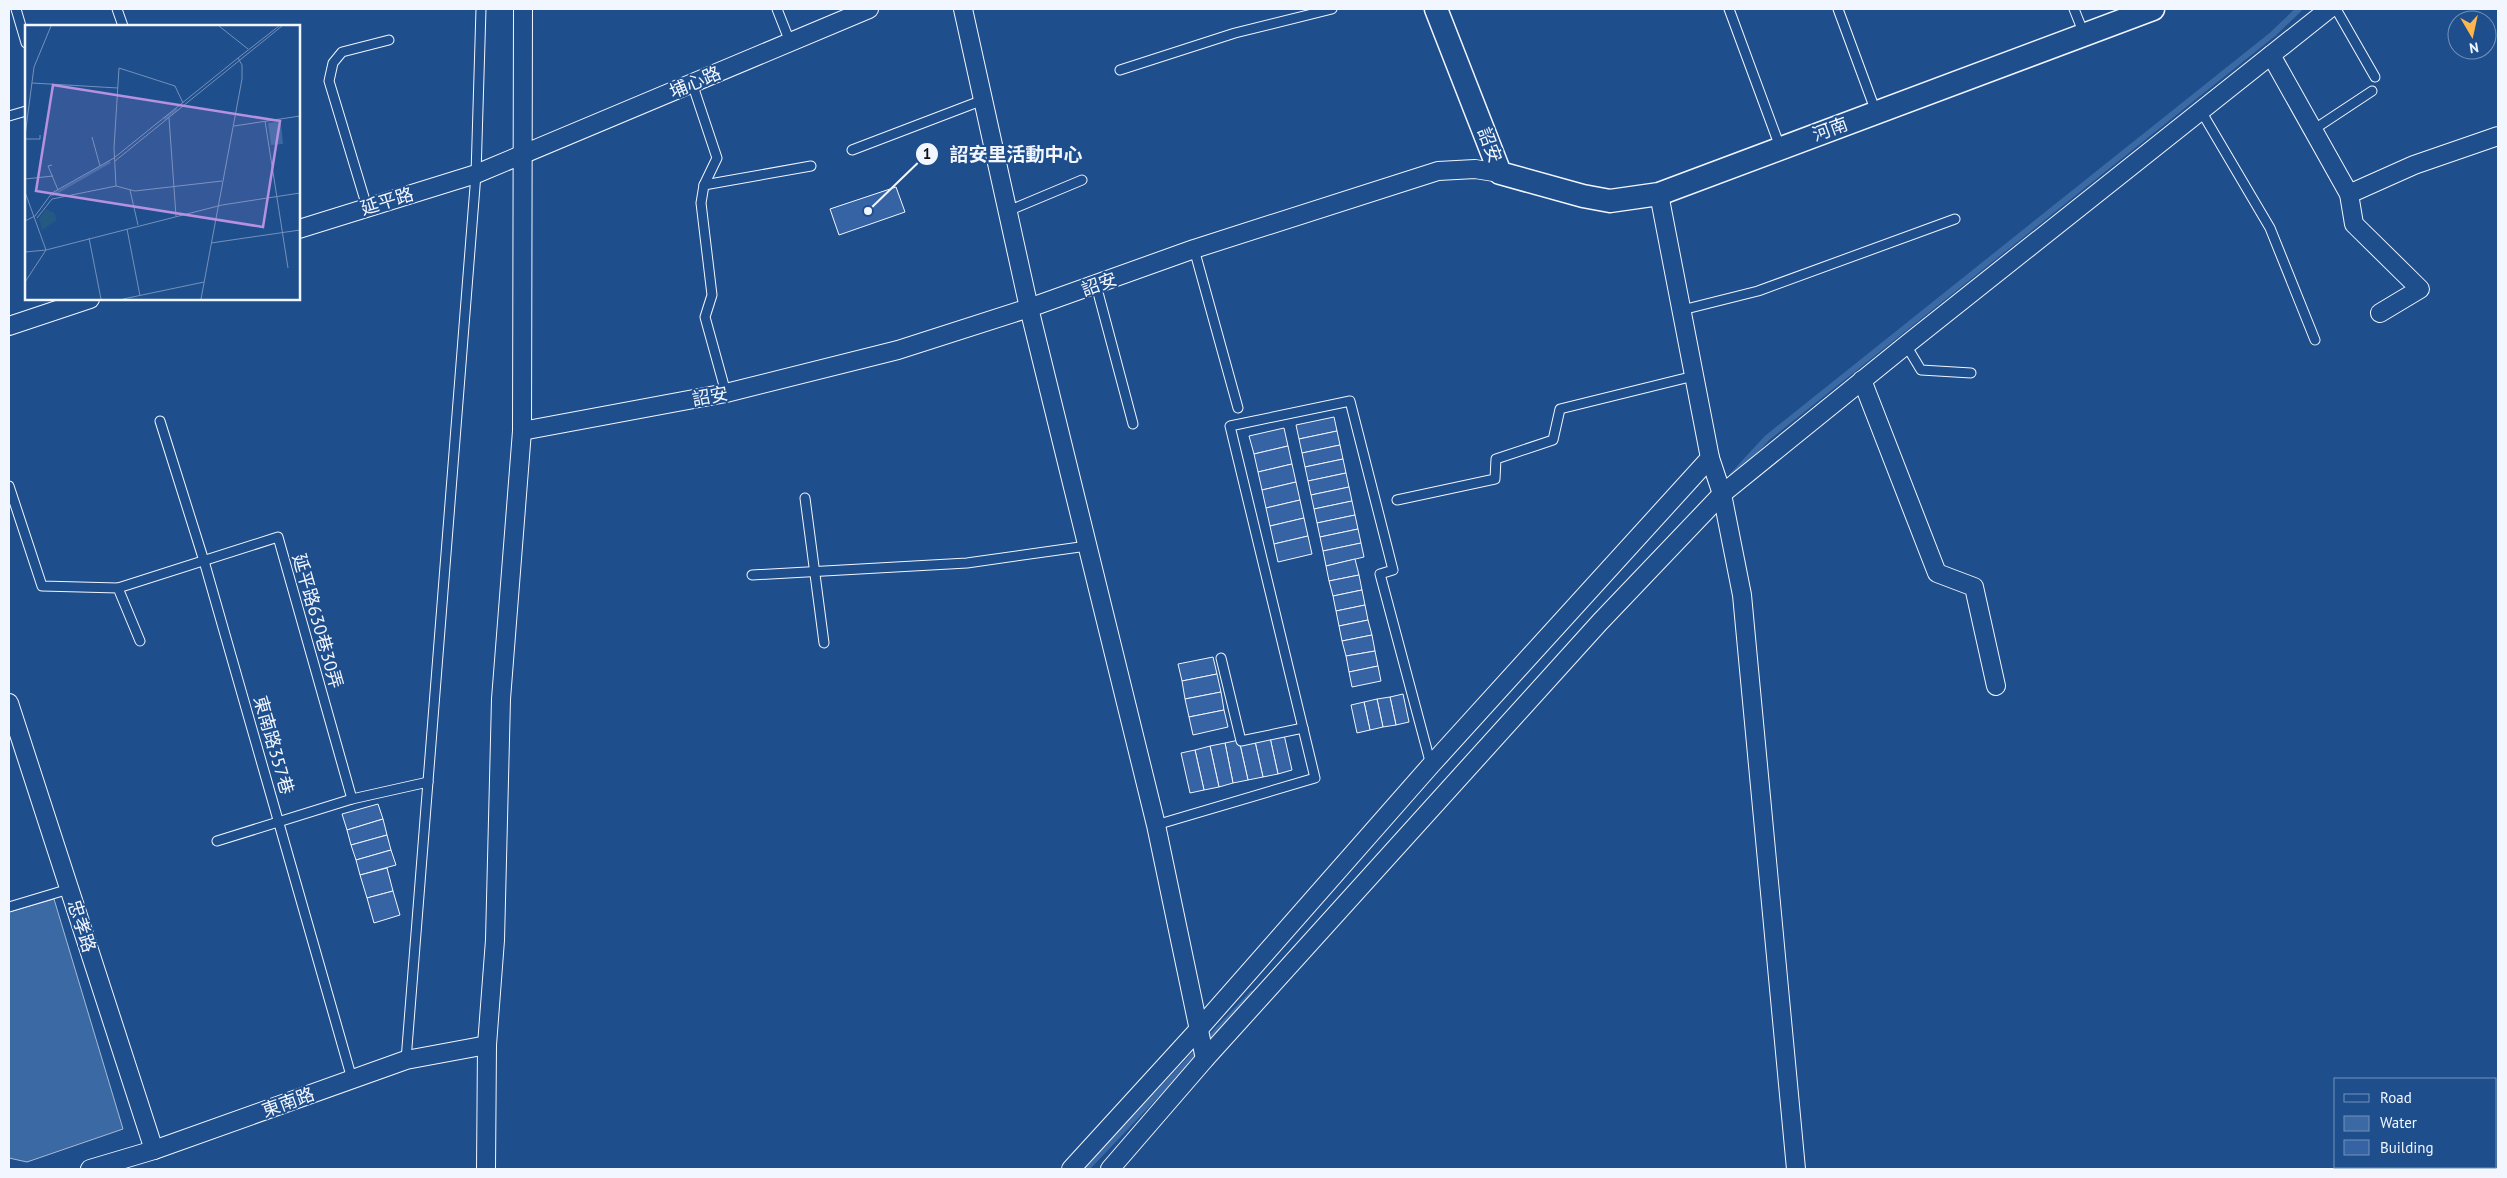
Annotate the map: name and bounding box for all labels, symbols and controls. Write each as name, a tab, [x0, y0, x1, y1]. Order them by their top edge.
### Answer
north arrow	[2447, 10, 2497, 60]
inset map	[25, 25, 300, 300]
text: N	[2468, 38, 2480, 57]
street label: 埔心路	[666, 61, 724, 103]
street label: 河南	[1809, 112, 1851, 146]
street label: 詔安	[1473, 124, 1507, 166]
callout: 詔安里活動中心	[915, 137, 1093, 171]
text: 詔安里活動中心	[949, 142, 1083, 166]
text: 1	[923, 144, 931, 163]
street label: 延平路	[358, 182, 416, 220]
street label: 詔安	[1078, 267, 1120, 301]
street label: 詔安	[690, 381, 730, 411]
street label: 延平路630巷30弄	[288, 551, 348, 691]
street label: 東南路357巷	[249, 693, 299, 797]
street label: 忠孝路	[63, 897, 101, 955]
legend	[2334, 1078, 2497, 1168]
street label: 東南路	[259, 1082, 317, 1122]
text: Road	[2380, 1088, 2412, 1107]
text: Water	[2380, 1113, 2417, 1132]
text: Building	[2380, 1138, 2434, 1157]

